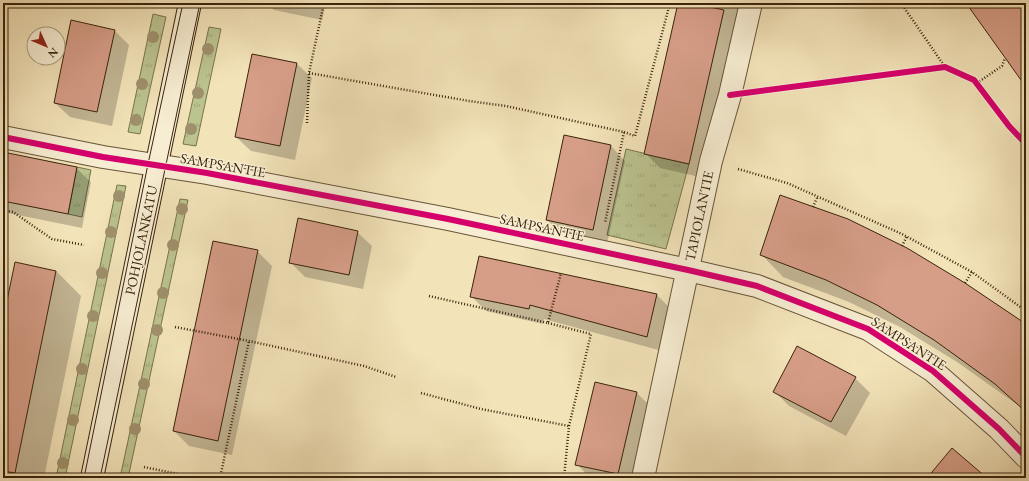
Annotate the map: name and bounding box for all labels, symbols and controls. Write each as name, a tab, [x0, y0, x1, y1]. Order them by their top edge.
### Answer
north arrow	[26, 26, 66, 66]
text: N	[45, 45, 61, 61]
street label: SAMPSANTIE	[179, 149, 267, 181]
street label: TAPIOLANTIE	[681, 169, 717, 263]
street label: POHJOLANKATU	[121, 183, 162, 297]
street label: SAMPSANTIE	[498, 209, 586, 245]
street label: SAMPSANTIE	[868, 312, 950, 374]

